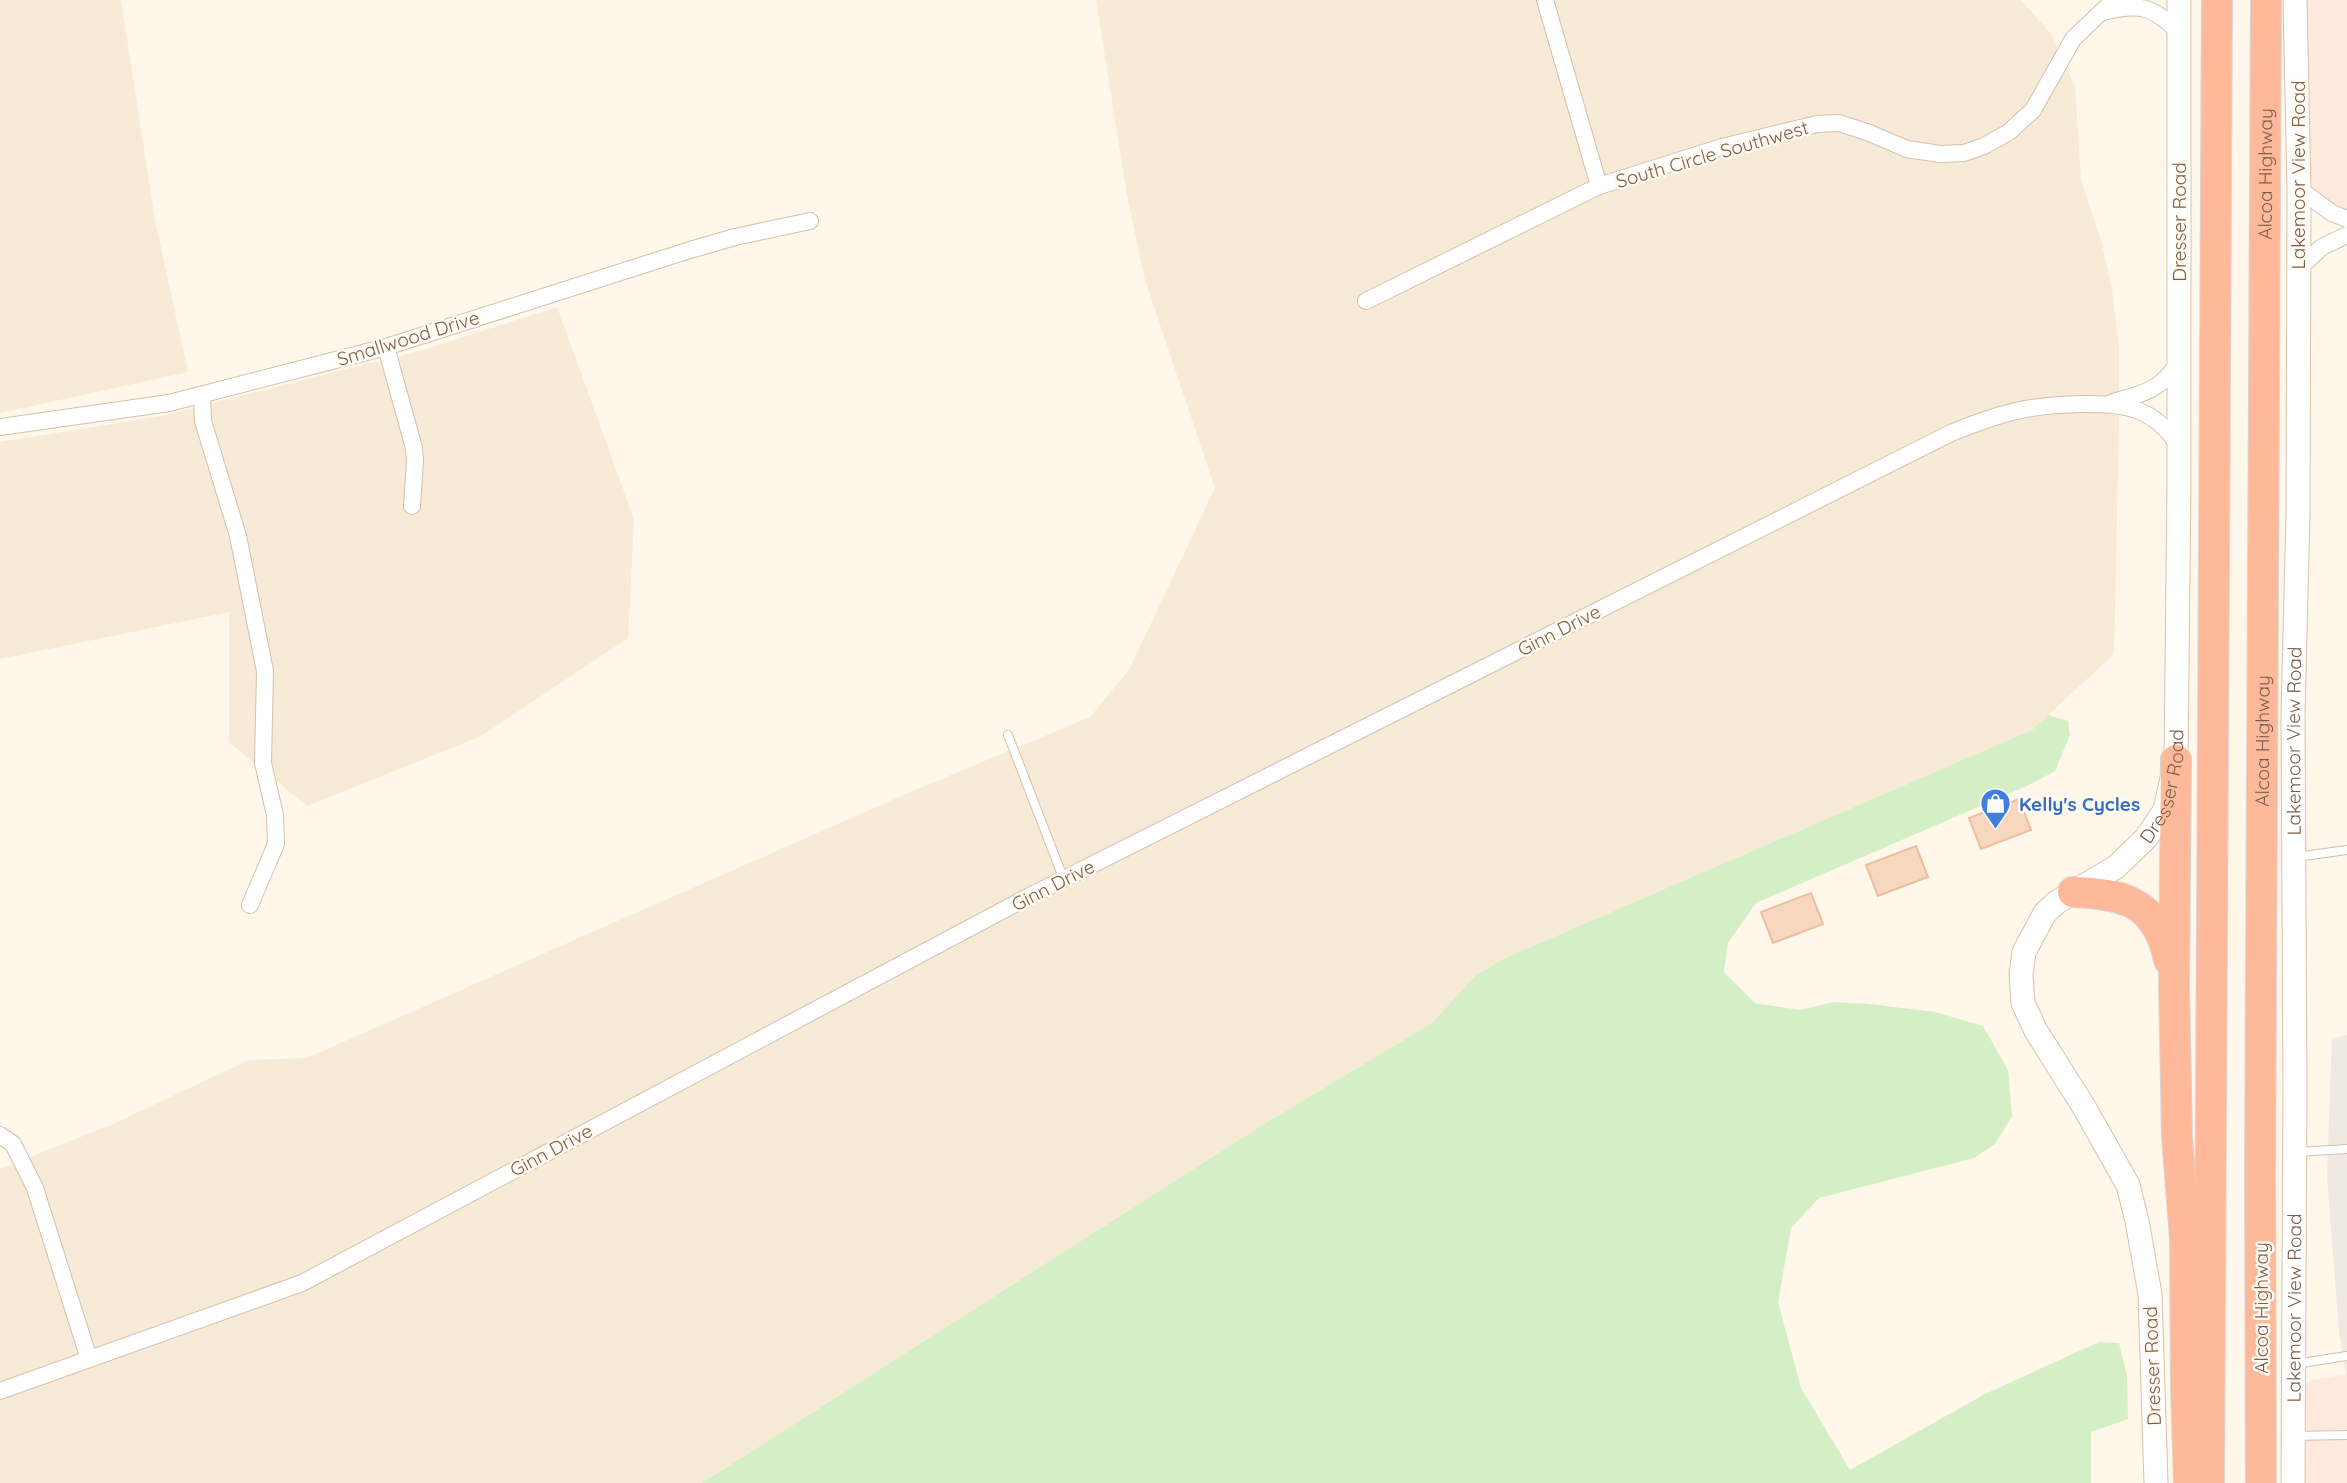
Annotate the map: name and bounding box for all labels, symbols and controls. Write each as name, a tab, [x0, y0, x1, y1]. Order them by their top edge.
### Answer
street label: Lakemoor View Road	[2286, 81, 2310, 269]
street label: Alcoa Highway	[2253, 108, 2277, 240]
street label: South Circle Southwest	[1613, 115, 1811, 193]
street label: Dresser Road	[2167, 162, 2191, 282]
street label: Smallwood Drive	[334, 305, 482, 371]
street label: Ginn Drive	[1513, 599, 1605, 661]
street label: Lakemoor View Road	[2281, 646, 2307, 836]
street label: Alcoa Highway	[2250, 675, 2275, 807]
street label: Dresser Road	[2134, 729, 2188, 848]
shop icon: Kelly's Cycles	[1979, 787, 2013, 831]
place label: Kelly's Cycles	[2019, 792, 2140, 816]
street label: Ginn Drive	[1007, 854, 1099, 916]
street label: Ginn Drive	[506, 1118, 596, 1182]
street label: Lakemoor View Road	[2281, 1213, 2306, 1403]
street label: Alcoa Highway	[2249, 1242, 2273, 1374]
street label: Dresser Road	[2138, 1306, 2166, 1426]

